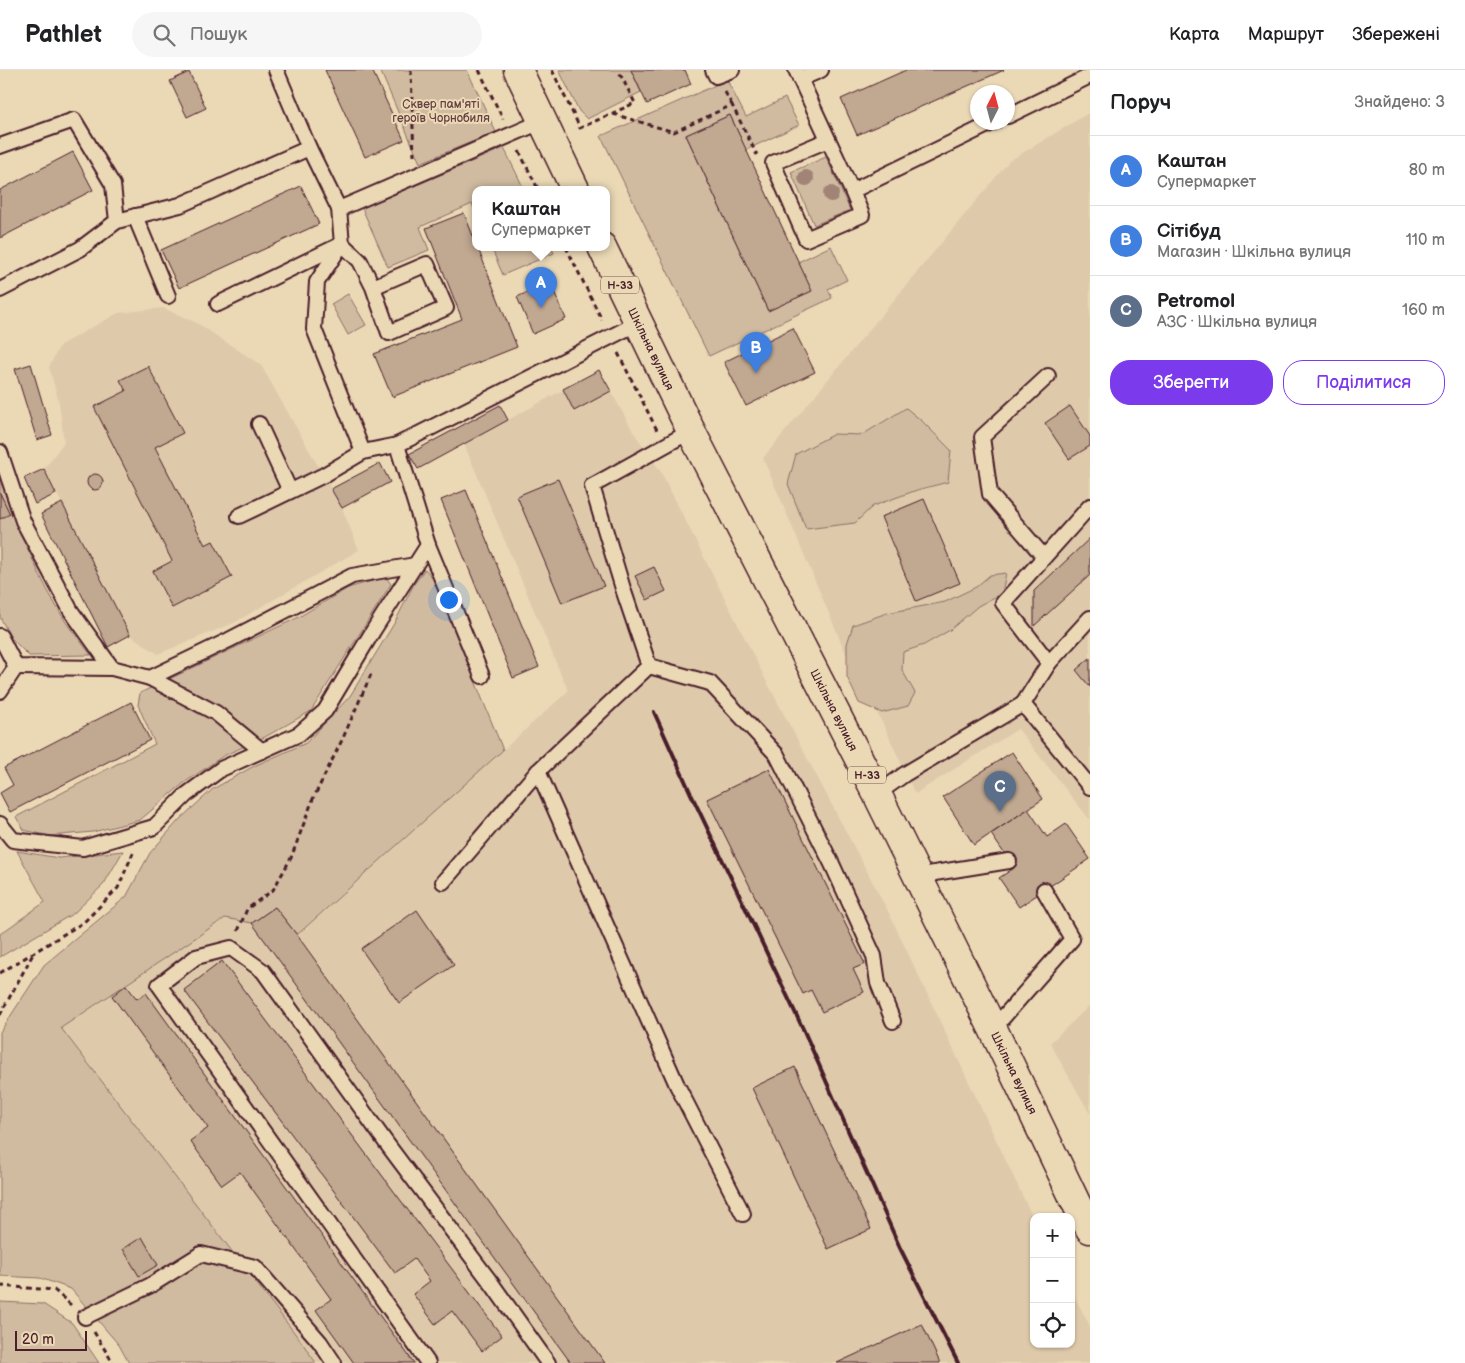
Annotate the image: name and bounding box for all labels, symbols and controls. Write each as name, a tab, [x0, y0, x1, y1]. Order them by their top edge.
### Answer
search box	[132, 12, 482, 57]
text: Pathlet	[25, 20, 102, 49]
icon: search	[150, 21, 178, 49]
text: Пошук	[190, 23, 247, 46]
text: Карта	[1169, 24, 1220, 45]
text: Маршрут	[1248, 24, 1324, 45]
text: Збережені	[1352, 24, 1440, 45]
north arrow	[970, 85, 1015, 130]
text: Поруч	[1110, 90, 1171, 115]
text: Знайдено: 3	[1355, 93, 1445, 112]
park label: Сквер пам'яті героїв Чорнобиля	[392, 97, 490, 126]
text: Каштан	[1157, 150, 1227, 173]
text: A	[1121, 161, 1131, 180]
text: 80 m	[1409, 161, 1445, 180]
text: Супермаркет	[1157, 173, 1256, 192]
popup	[472, 186, 610, 251]
text: Каштан	[491, 198, 561, 221]
text: Сітібуд	[1157, 220, 1221, 243]
text: Супермаркет	[491, 221, 591, 240]
text: B	[1120, 231, 1132, 250]
text: 110 m	[1406, 231, 1445, 250]
text: Магазин · Шкільна вулиця	[1157, 243, 1351, 262]
pin: A	[525, 267, 557, 308]
road number: Н-33	[601, 276, 639, 294]
text: Petromol	[1157, 290, 1235, 313]
text: C	[1120, 301, 1132, 320]
text: 160 m	[1402, 301, 1445, 320]
street label: Шкільна вулиця	[624, 306, 677, 393]
text: АЗС · Шкільна вулиця	[1157, 313, 1317, 332]
pin: B	[740, 332, 772, 373]
button: Зберегти	[1110, 360, 1273, 405]
button: Поділитися	[1283, 360, 1445, 405]
your location	[436, 587, 462, 613]
street label: Шкільна вулиця	[806, 667, 861, 754]
road number: Н-33	[848, 766, 886, 784]
pin: C	[984, 771, 1016, 812]
street label: Шкільна вулиця	[987, 1030, 1040, 1117]
map controls	[1030, 1213, 1075, 1348]
button: +	[1030, 1213, 1075, 1258]
button: −	[1030, 1258, 1075, 1303]
button: locate	[1030, 1303, 1075, 1348]
scale bar	[15, 1328, 88, 1351]
text: 20 m	[22, 1331, 54, 1348]

